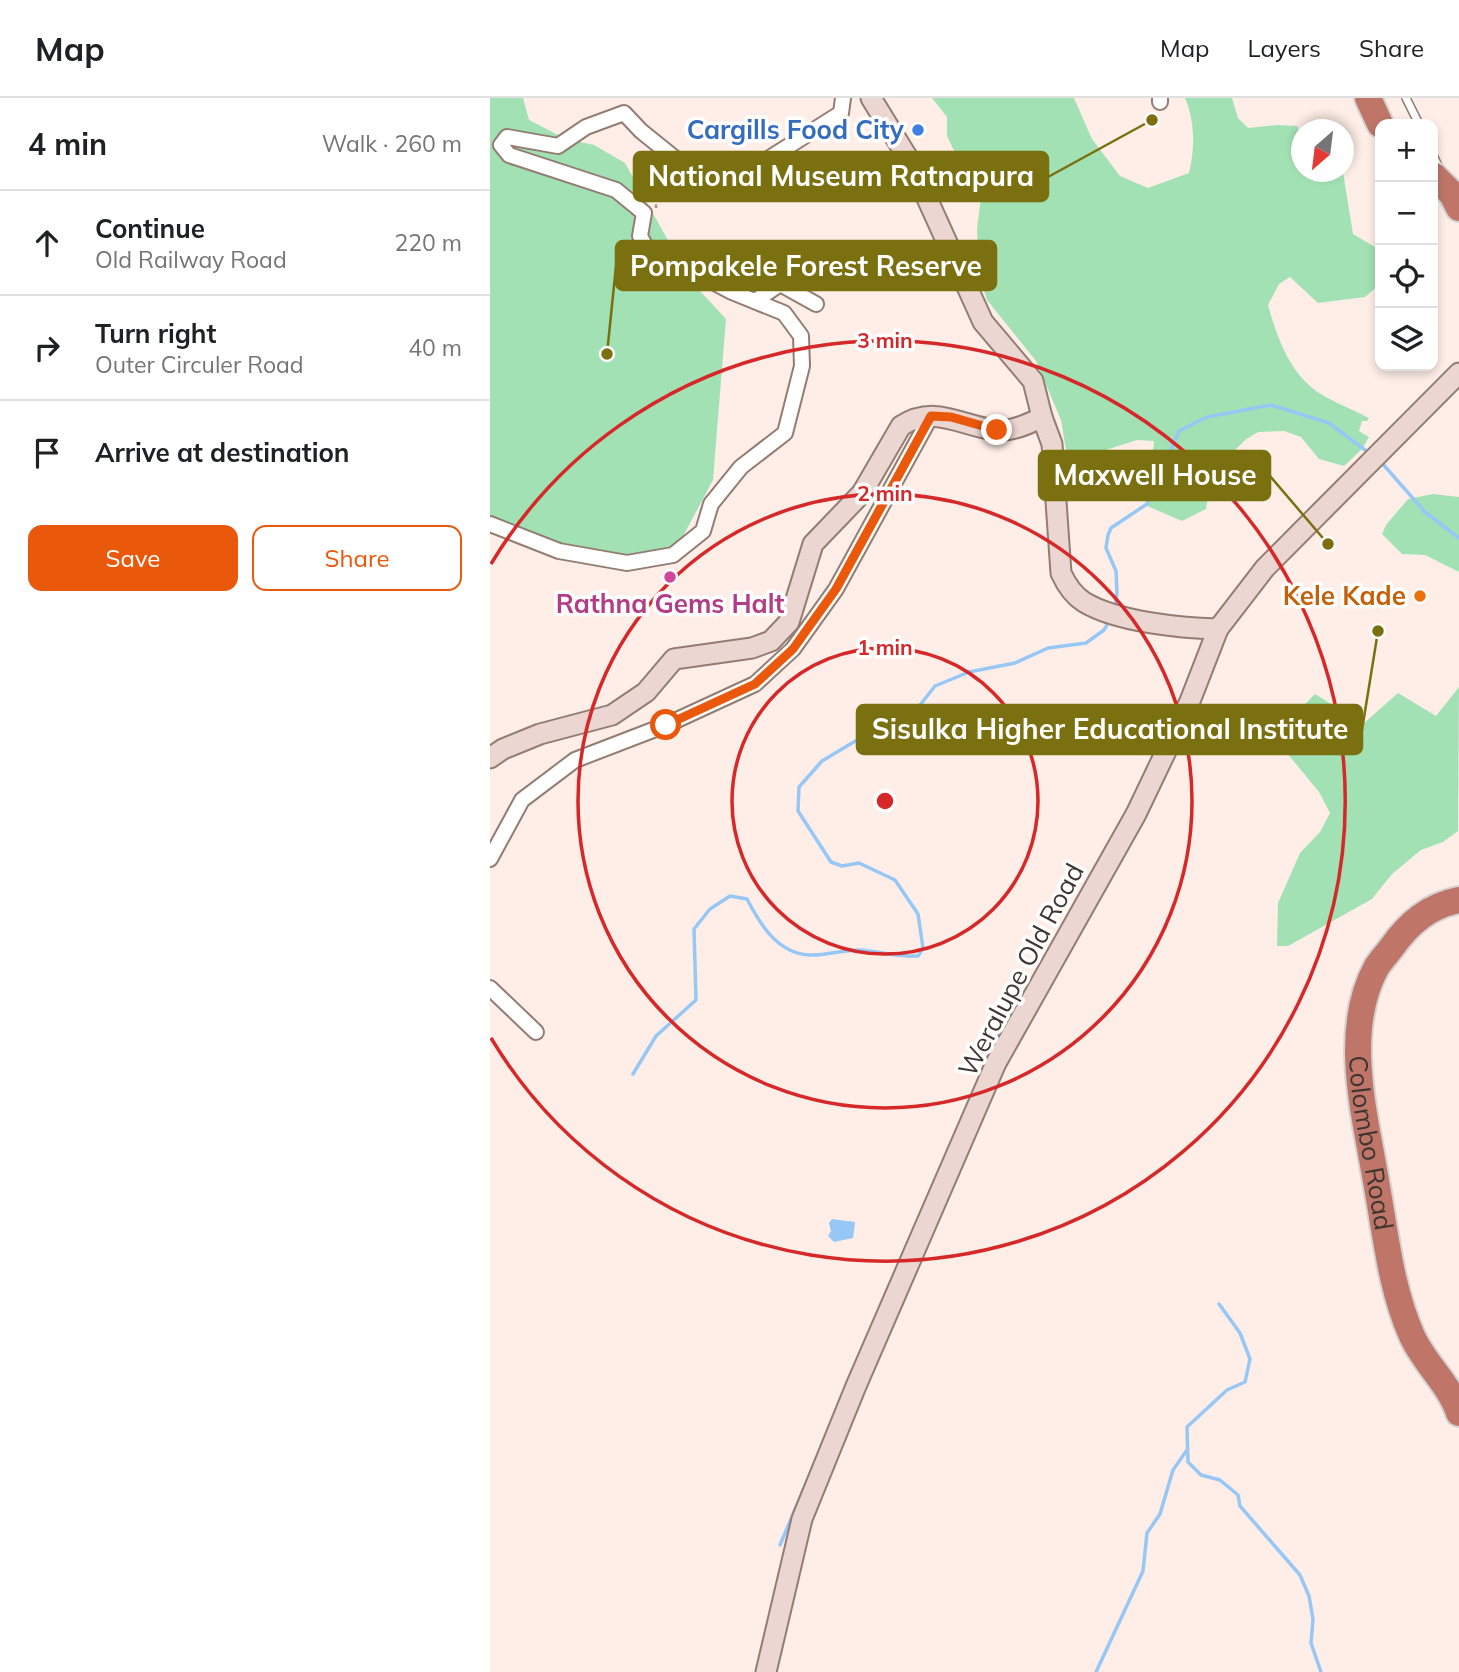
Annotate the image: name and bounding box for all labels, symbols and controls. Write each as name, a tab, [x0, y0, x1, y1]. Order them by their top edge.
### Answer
text: Map	[35, 28, 105, 69]
text: Map	[1160, 33, 1209, 63]
text: Layers	[1247, 33, 1321, 63]
text: Share	[1359, 33, 1424, 63]
place label: Cargills Food City	[687, 113, 905, 146]
north arrow	[1291, 119, 1354, 182]
map controls	[1375, 119, 1438, 371]
button: +	[1375, 119, 1438, 182]
marker: Cargills Food City	[910, 122, 926, 138]
text: 4 min	[28, 125, 107, 163]
text: Walk · 260 m	[322, 129, 462, 158]
callout: National Museum Ratnapura	[634, 152, 1048, 201]
text: National Museum Ratnapura	[648, 158, 1034, 193]
button: −	[1375, 182, 1438, 245]
text: Continue	[95, 212, 205, 245]
icon: ahead	[28, 224, 66, 262]
text: 220 m	[394, 228, 462, 257]
callout: Pompakele Forest Reserve	[616, 241, 996, 290]
text: Old Railway Road	[95, 245, 287, 274]
button: locate	[1375, 245, 1438, 308]
text: Pompakele Forest Reserve	[630, 248, 982, 283]
button: layers	[1375, 308, 1438, 371]
text: Turn right	[95, 317, 216, 350]
text: 3 min	[857, 327, 913, 353]
icon: right	[28, 329, 66, 367]
text: 40 m	[408, 333, 462, 362]
text: Outer Circuler Road	[95, 350, 304, 379]
route end	[981, 414, 1012, 445]
icon: arrive	[28, 434, 66, 472]
text: Arrive at destination	[95, 436, 350, 469]
callout: Maxwell House	[1039, 451, 1270, 500]
text: Maxwell House	[1053, 457, 1257, 492]
text: 2 min	[857, 480, 913, 506]
button: Save	[28, 525, 238, 591]
button: Share	[252, 525, 462, 591]
marker: Rathna Gems Halt	[662, 569, 678, 585]
place label: Kele Kade	[1283, 579, 1406, 612]
place label: Rathna Gems Halt	[556, 587, 784, 620]
marker: Kele Kade	[1412, 588, 1428, 604]
text: 1 min	[857, 634, 913, 660]
callout: Sisulka Higher Educational Institute	[857, 705, 1362, 754]
route start	[650, 709, 681, 740]
text: Sisulka Higher Educational Institute	[872, 711, 1348, 746]
centre of rings	[873, 789, 897, 813]
street label: Weralupe Old Road	[950, 858, 1091, 1082]
street label: Colombo Road	[1342, 1055, 1401, 1233]

